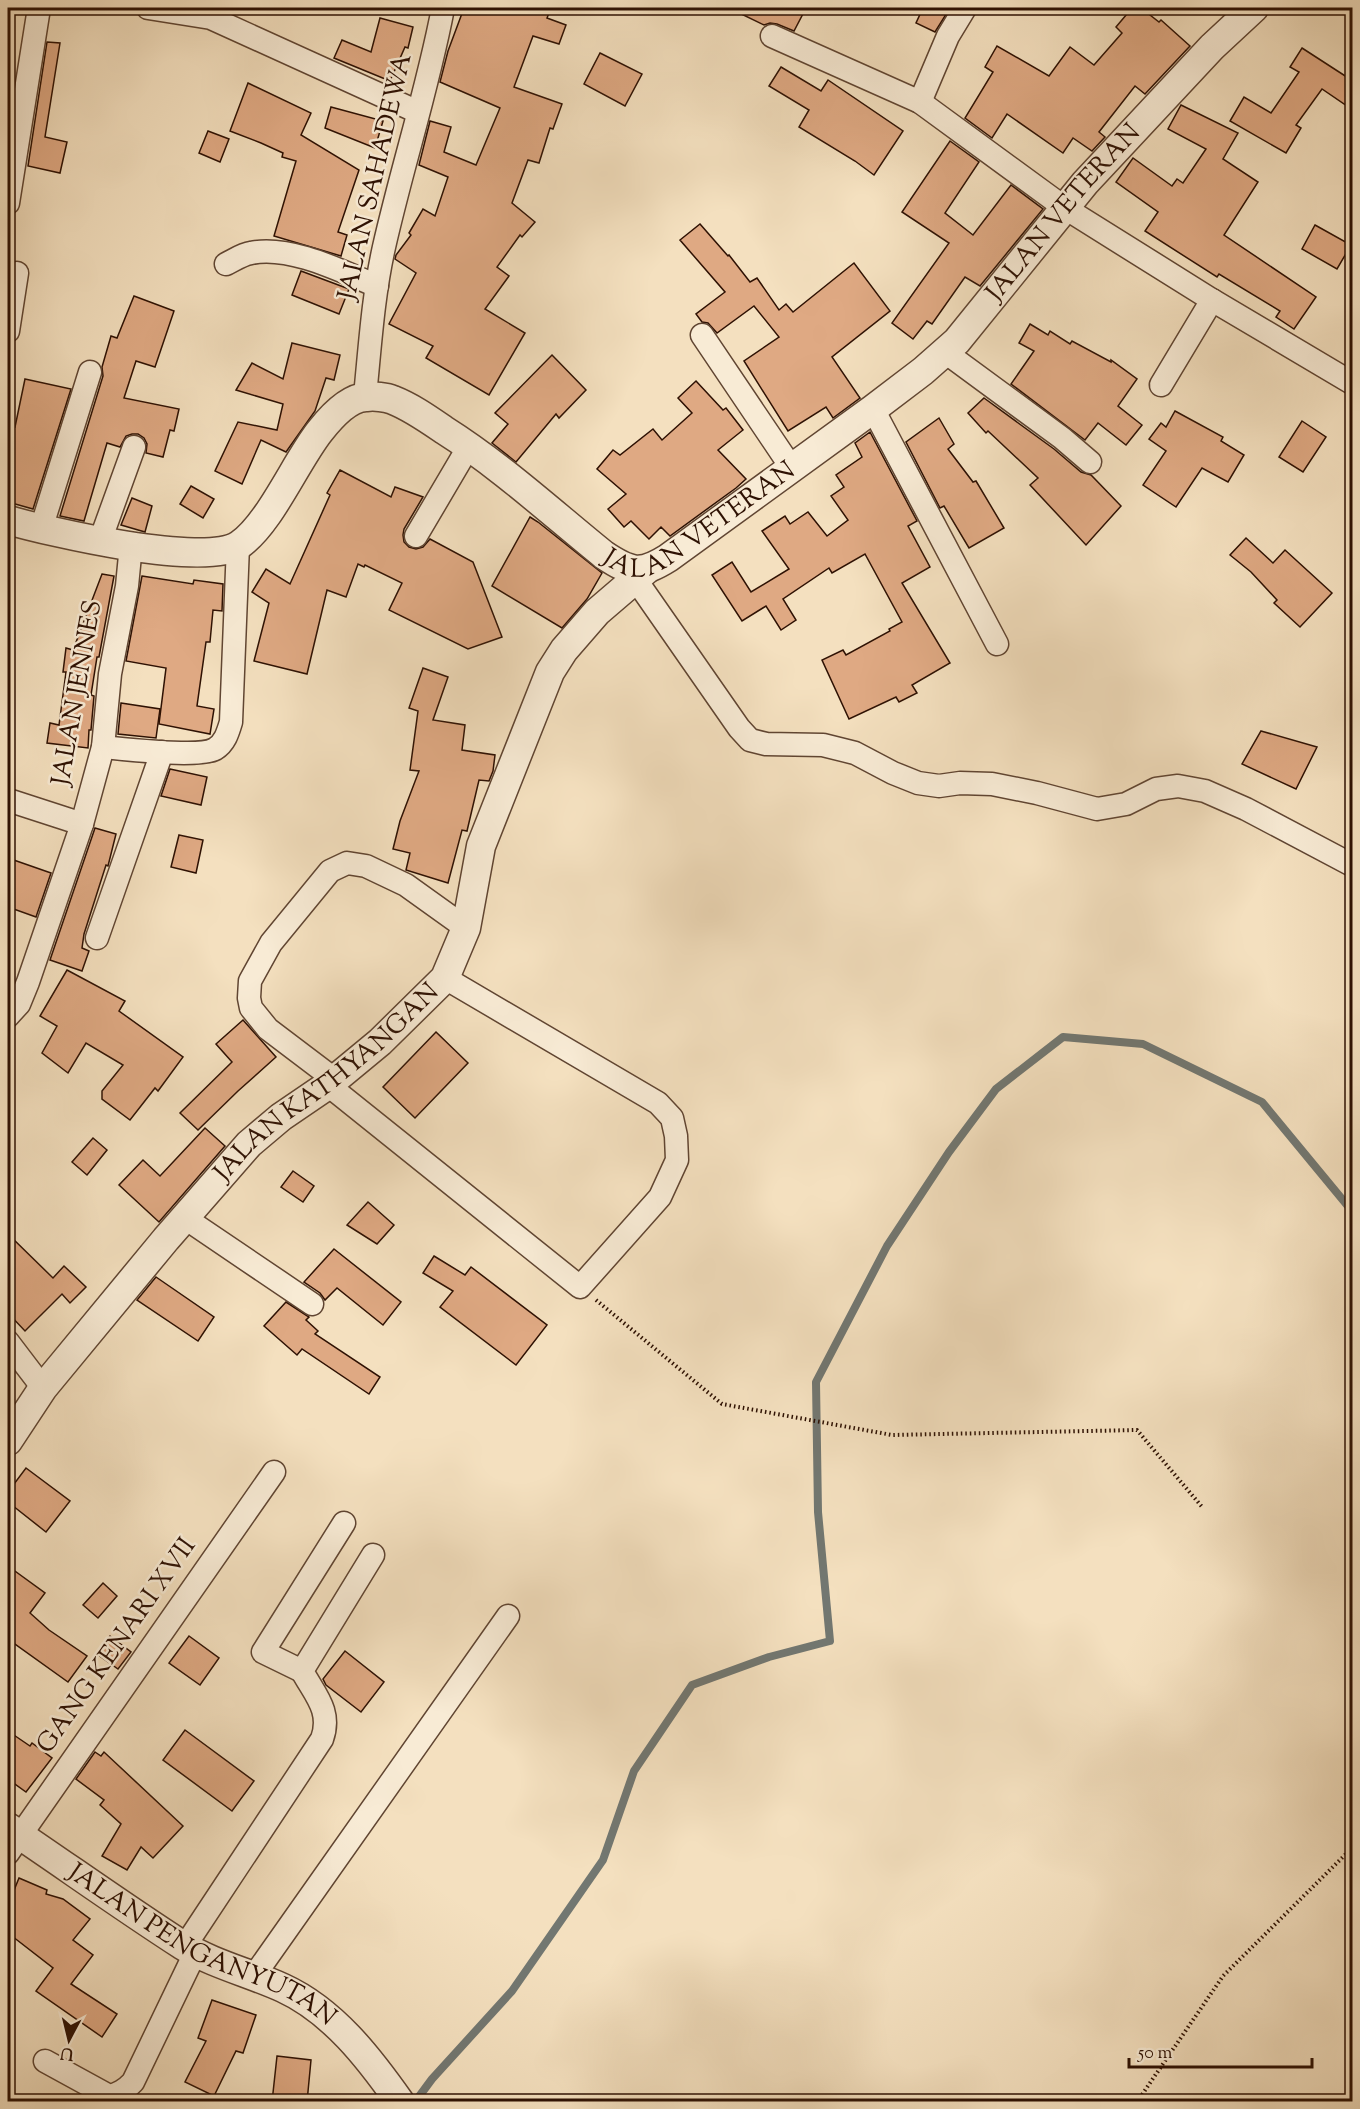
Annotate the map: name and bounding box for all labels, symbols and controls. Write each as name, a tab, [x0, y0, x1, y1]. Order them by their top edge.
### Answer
street label: JALAN SAHADEWA	[329, 50, 422, 306]
street label: JALAN VETERAN	[976, 116, 1150, 311]
street label: JALAN VETERAN	[593, 453, 803, 588]
street label: JALAN JENNES	[43, 597, 113, 791]
street label: JALAN KATHYANGAN	[204, 975, 448, 1192]
street label: GANG KENARI XVII	[28, 1530, 206, 1762]
street label: JALAN PENGANYUTAN	[59, 1854, 344, 2035]
north arrow	[39, 2010, 99, 2070]
scale bar	[1129, 2031, 1312, 2069]
text: U	[59, 2040, 75, 2065]
text: 50 m	[1137, 2041, 1173, 2067]

